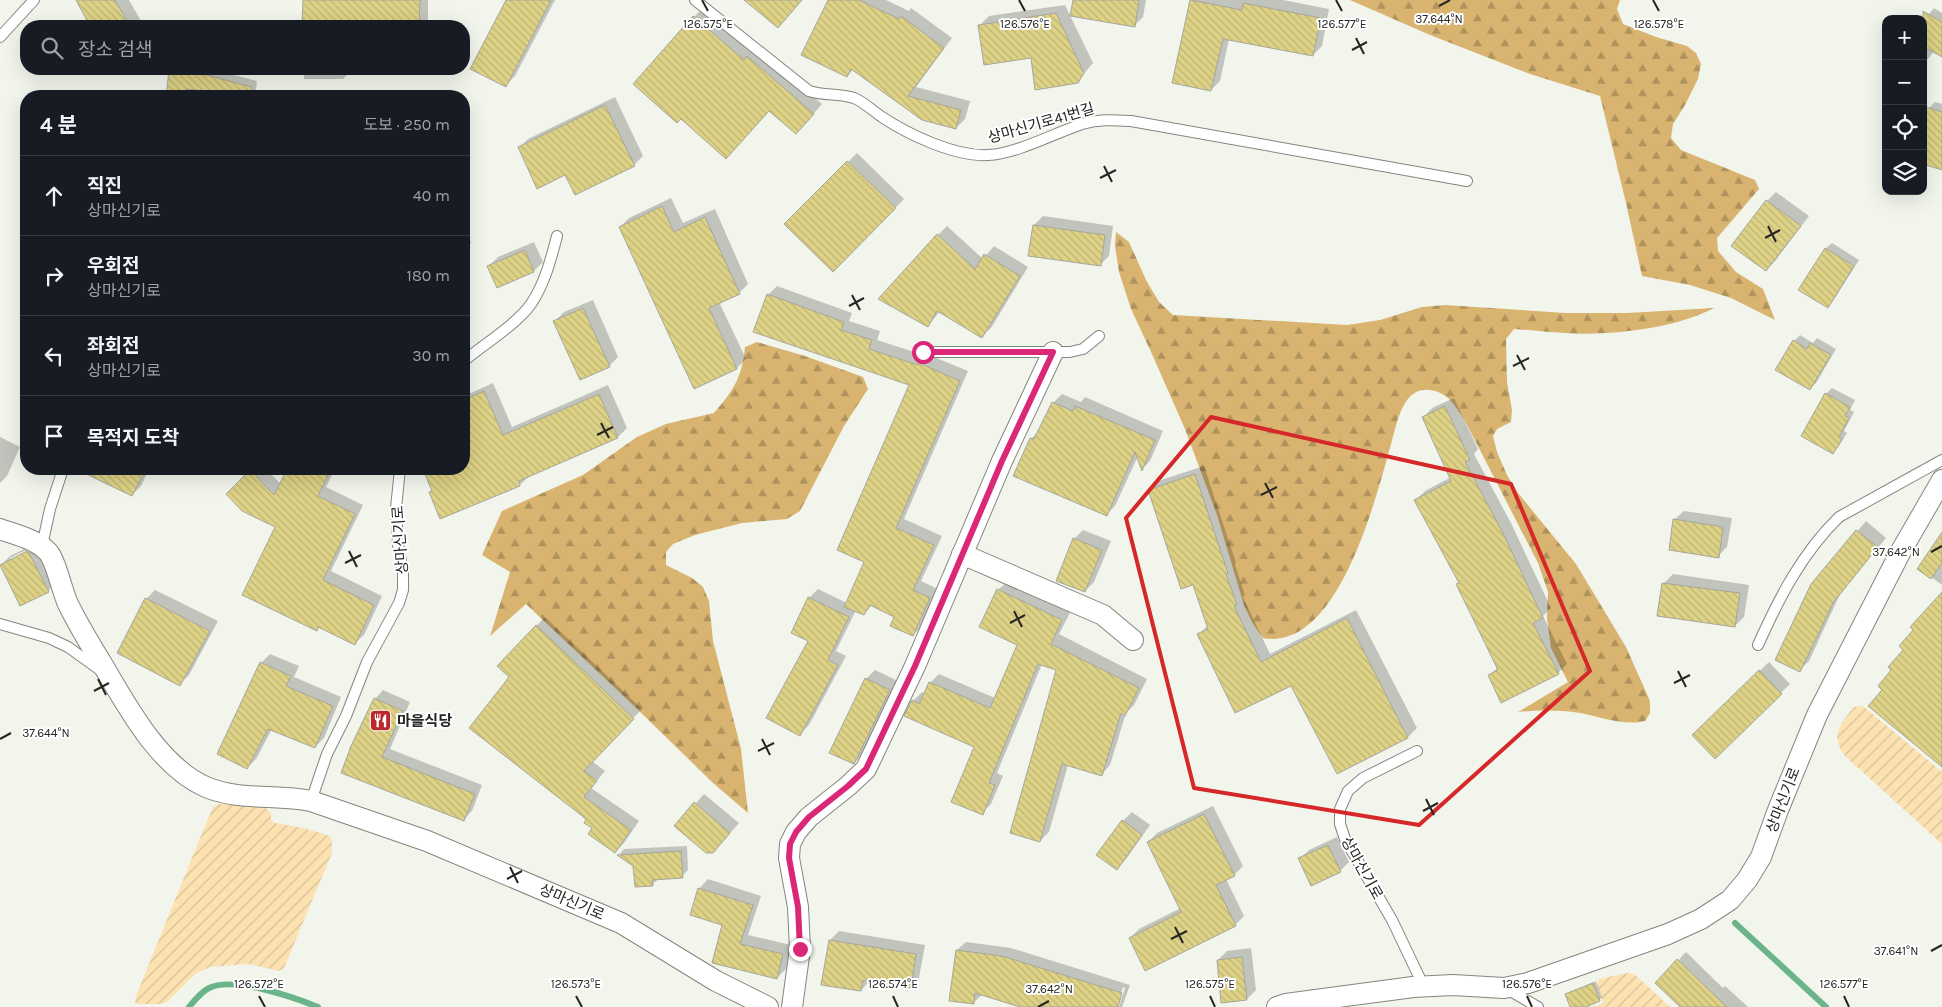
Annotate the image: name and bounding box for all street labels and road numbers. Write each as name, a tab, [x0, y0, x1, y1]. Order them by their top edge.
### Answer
street label: 상마신기로41번길	[986, 99, 1096, 147]
street label: 상마신기로	[389, 505, 411, 575]
street label: 상마신기로	[1762, 765, 1804, 835]
street label: 상마신기로	[1337, 833, 1387, 903]
street label: 상마신기로	[537, 880, 607, 924]

